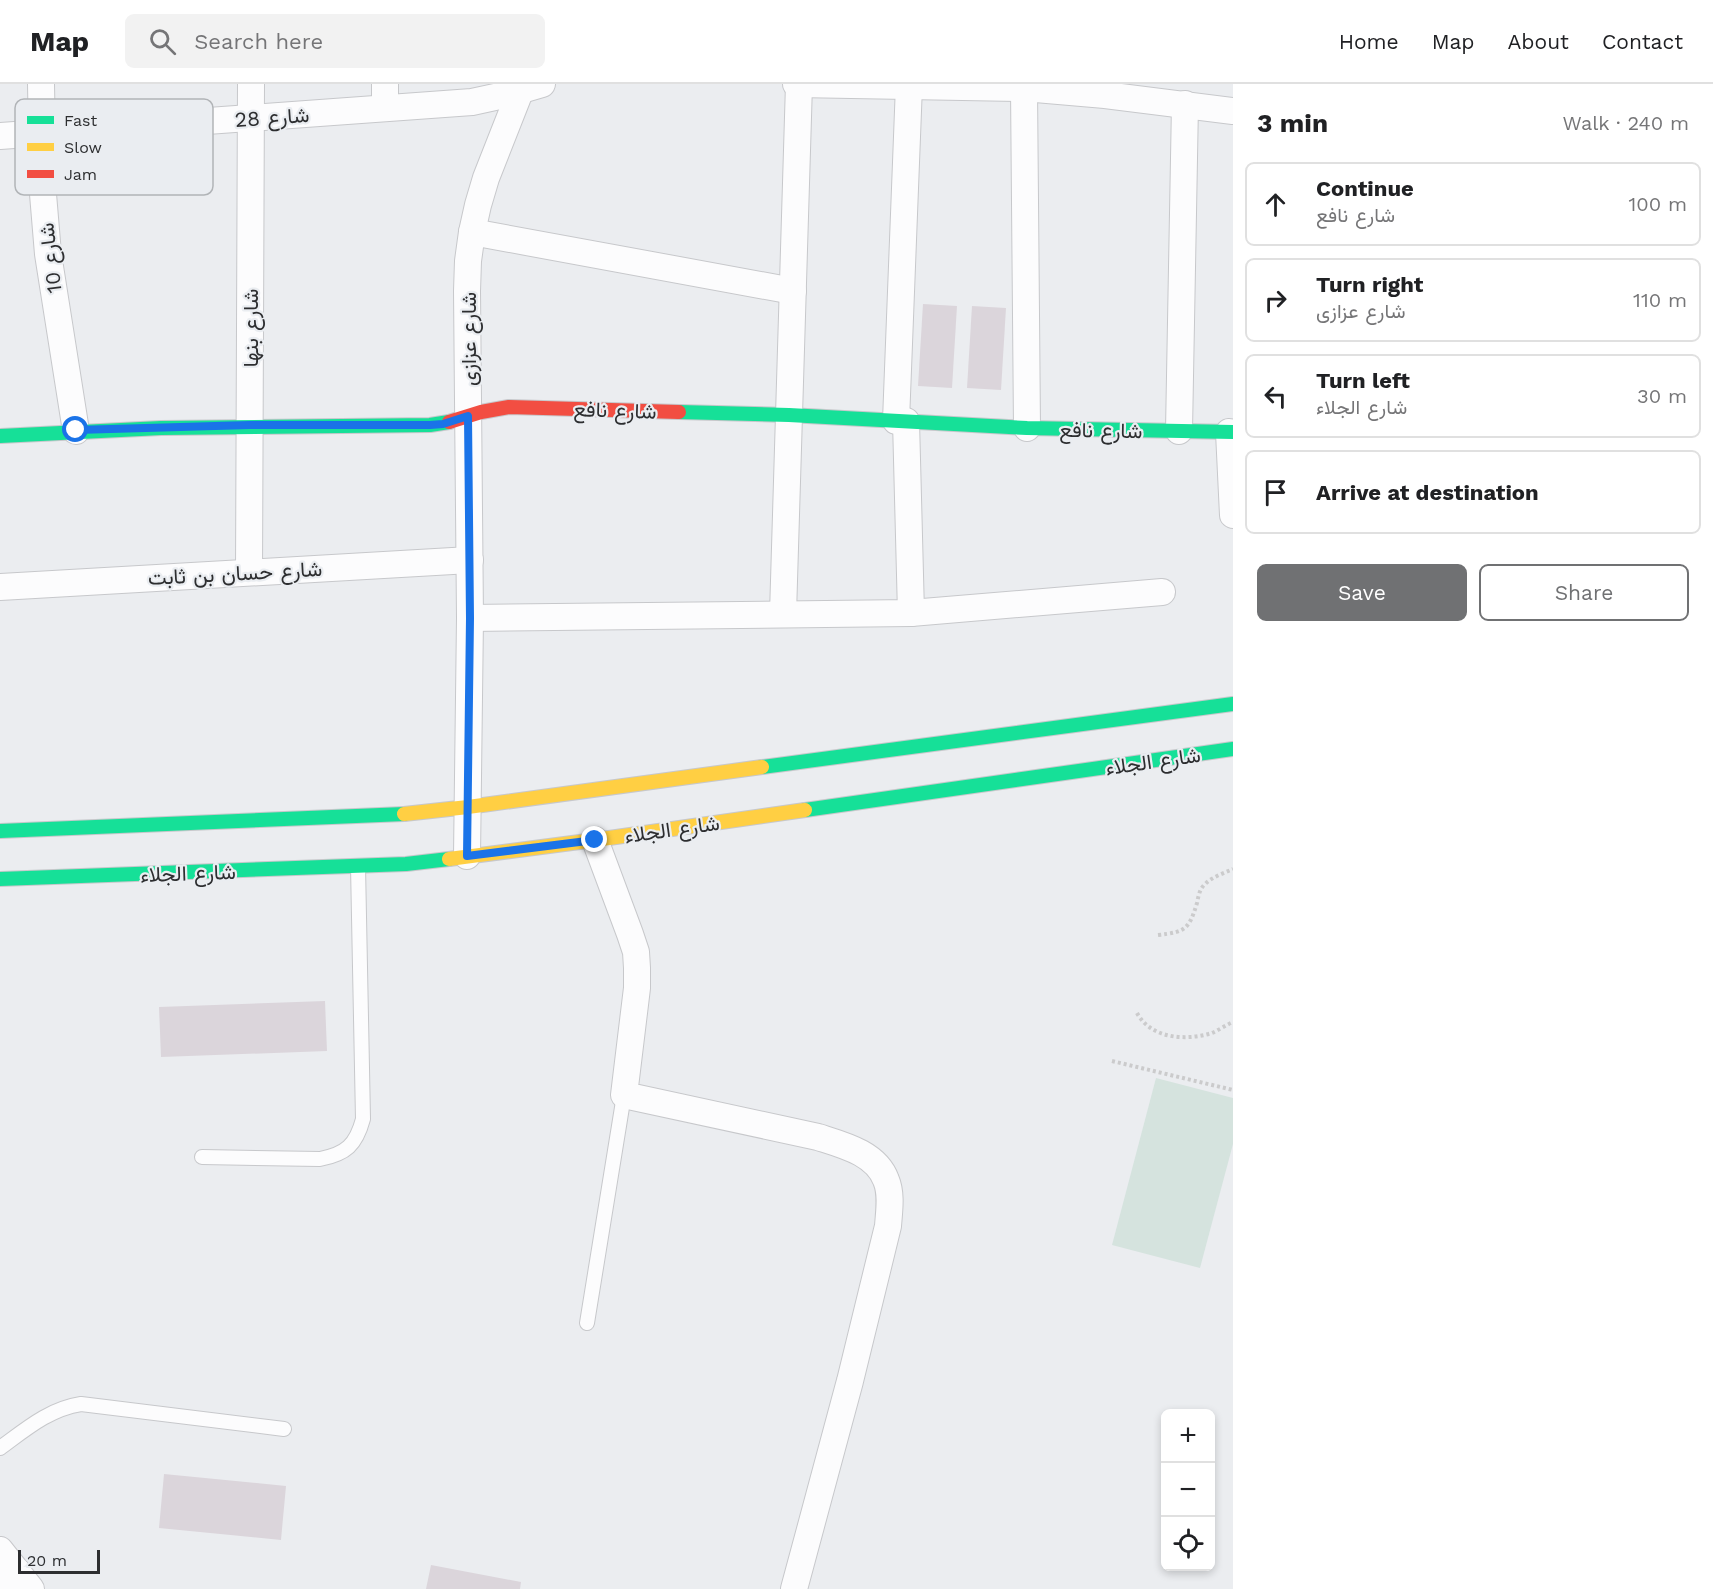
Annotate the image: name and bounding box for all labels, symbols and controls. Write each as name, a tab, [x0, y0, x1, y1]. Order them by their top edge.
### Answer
search box	[125, 14, 545, 68]
text: Map	[30, 25, 89, 58]
icon: search	[146, 25, 179, 58]
text: Search here	[194, 29, 323, 54]
text: Home	[1339, 29, 1399, 54]
text: Map	[1432, 29, 1475, 54]
text: About	[1508, 29, 1569, 54]
text: Contact	[1602, 29, 1683, 54]
legend	[15, 99, 213, 195]
street label: شارع 28	[234, 102, 310, 134]
text: 3 min	[1257, 108, 1328, 138]
text: Fast	[64, 111, 97, 130]
text: Walk · 240 m	[1562, 111, 1689, 135]
text: Slow	[64, 138, 102, 157]
text: Jam	[64, 165, 97, 184]
text: Continue	[1316, 176, 1414, 201]
icon: ahead	[1259, 188, 1292, 221]
text: 100 m	[1628, 192, 1687, 216]
text: شارع نافع	[1316, 203, 1395, 227]
street label: شارع 10	[33, 221, 69, 295]
text: Turn right	[1316, 272, 1423, 297]
icon: right	[1259, 284, 1292, 317]
text: 110 m	[1633, 288, 1687, 312]
street label: شارع بنها	[238, 289, 265, 367]
street label: شارع عزازى	[456, 292, 483, 386]
text: شارع عزازى	[1316, 299, 1405, 323]
text: Turn left	[1316, 368, 1410, 393]
icon: left	[1259, 380, 1292, 413]
text: 30 m	[1637, 384, 1687, 408]
text: شارع الجلاء	[1316, 395, 1407, 419]
street label: شارع نافع	[573, 396, 657, 426]
route start	[62, 416, 88, 442]
street label: شارع نافع	[1059, 417, 1143, 445]
icon: arrive	[1259, 476, 1292, 509]
text: Arrive at destination	[1316, 480, 1539, 505]
street label: شارع حسان بن ثابت	[147, 556, 323, 592]
button: Save	[1257, 564, 1467, 621]
button: Share	[1479, 564, 1689, 621]
street label: شارع الجلاء	[1104, 742, 1202, 782]
street label: شارع الجلاء	[623, 810, 721, 850]
route end	[581, 826, 607, 852]
street label: شارع الجلاء	[140, 859, 236, 889]
map controls	[1161, 1409, 1215, 1571]
button: +	[1161, 1409, 1215, 1463]
button: −	[1161, 1463, 1215, 1517]
button: locate	[1161, 1517, 1215, 1571]
scale bar	[18, 1547, 100, 1574]
text: 20 m	[27, 1551, 67, 1570]

